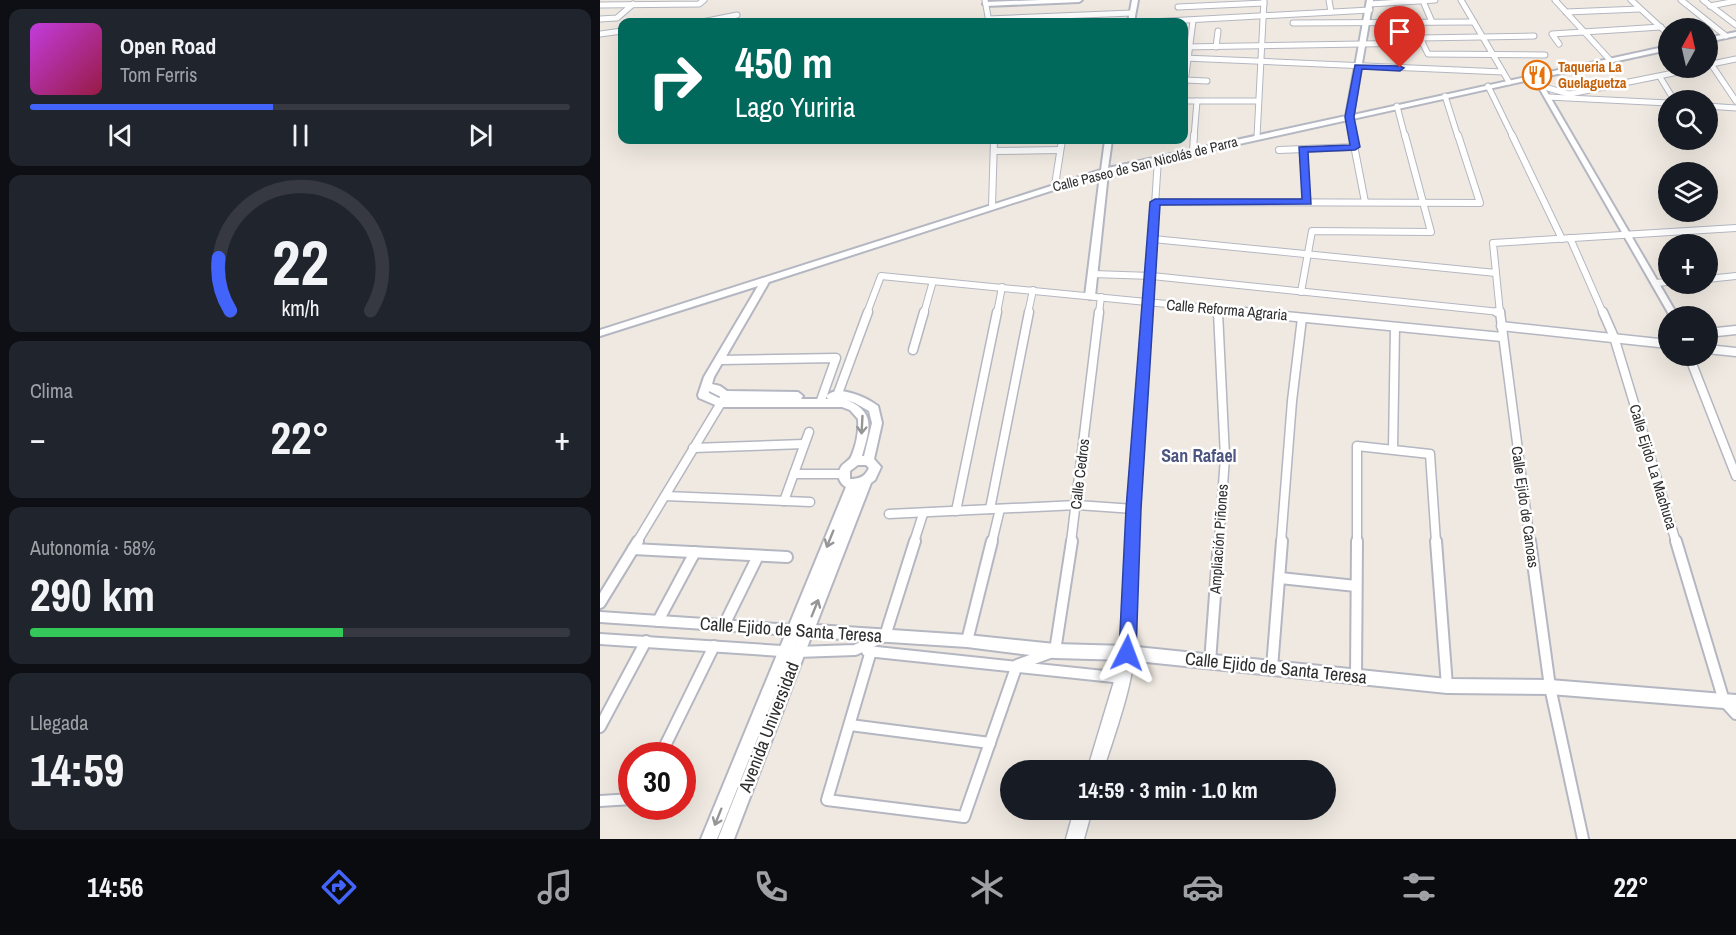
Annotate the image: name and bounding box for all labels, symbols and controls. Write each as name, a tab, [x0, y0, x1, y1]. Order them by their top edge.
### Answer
pin	[1374, 6, 1425, 68]
icon: arrive	[1383, 15, 1416, 48]
north arrow	[1658, 18, 1718, 78]
map controls	[1658, 18, 1718, 366]
text: Open Road	[120, 31, 216, 61]
text: 450 m	[735, 35, 833, 91]
icon: right	[636, 42, 714, 120]
place label: Taqueria La Guelaguetza	[1558, 58, 1627, 92]
restaurant icon: Taqueria La Guelaguetza	[1521, 59, 1553, 91]
text: Tom Ferris	[120, 61, 198, 88]
text: Lago Yuriria	[735, 89, 855, 125]
button: search	[1658, 90, 1718, 150]
icon: previous	[104, 119, 137, 152]
icon: pause	[284, 119, 317, 152]
icon: next	[464, 119, 497, 152]
street label: Calle Paseo de San Nicolás de Parra	[1051, 132, 1240, 196]
button: layers	[1658, 162, 1718, 222]
text: 22	[272, 220, 328, 304]
button: +	[1658, 234, 1718, 294]
text: km/h	[281, 294, 319, 323]
street label: Calle Reforma Agraria	[1166, 294, 1289, 325]
button: −	[1658, 306, 1718, 366]
text: Clima	[30, 377, 73, 404]
street label: Calle Ejido La Machuca	[1624, 402, 1683, 532]
text: 22°	[270, 407, 330, 468]
one-way arrow	[857, 415, 868, 434]
text: −	[30, 416, 46, 460]
text: +	[554, 416, 570, 460]
street label: Calle Cedros	[1065, 437, 1094, 511]
district label: San Rafael	[1161, 443, 1237, 468]
street label: Calle Ejido de Canoas	[1507, 445, 1544, 569]
street label: Ampliación Piñones	[1204, 483, 1233, 596]
one-way arrow	[824, 529, 835, 547]
text: Autonomía · 58%	[30, 534, 156, 561]
text: 290 km	[30, 564, 155, 625]
one-way arrow	[810, 599, 821, 618]
street label: Calle Ejido de Santa Teresa	[699, 611, 883, 648]
position arrow	[1095, 621, 1159, 685]
street label: Calle Ejido de Santa Teresa	[1184, 646, 1368, 689]
street label: Avenida Universidad	[732, 658, 805, 796]
text: Llegada	[30, 709, 88, 736]
text: 14:59	[30, 739, 124, 800]
speed limit sign: 30	[618, 742, 696, 820]
text: 14:59 · 3 min · 1.0 km	[1078, 775, 1258, 805]
one-way arrow	[711, 807, 722, 825]
icon: directions	[318, 866, 360, 908]
icon: music	[534, 866, 576, 908]
icon: phone	[750, 866, 792, 908]
icon: climate	[966, 866, 1008, 908]
icon: car	[1182, 866, 1224, 908]
icon: filters	[1398, 866, 1440, 908]
text: 14:56	[87, 869, 144, 905]
text: 22°	[1614, 869, 1649, 905]

